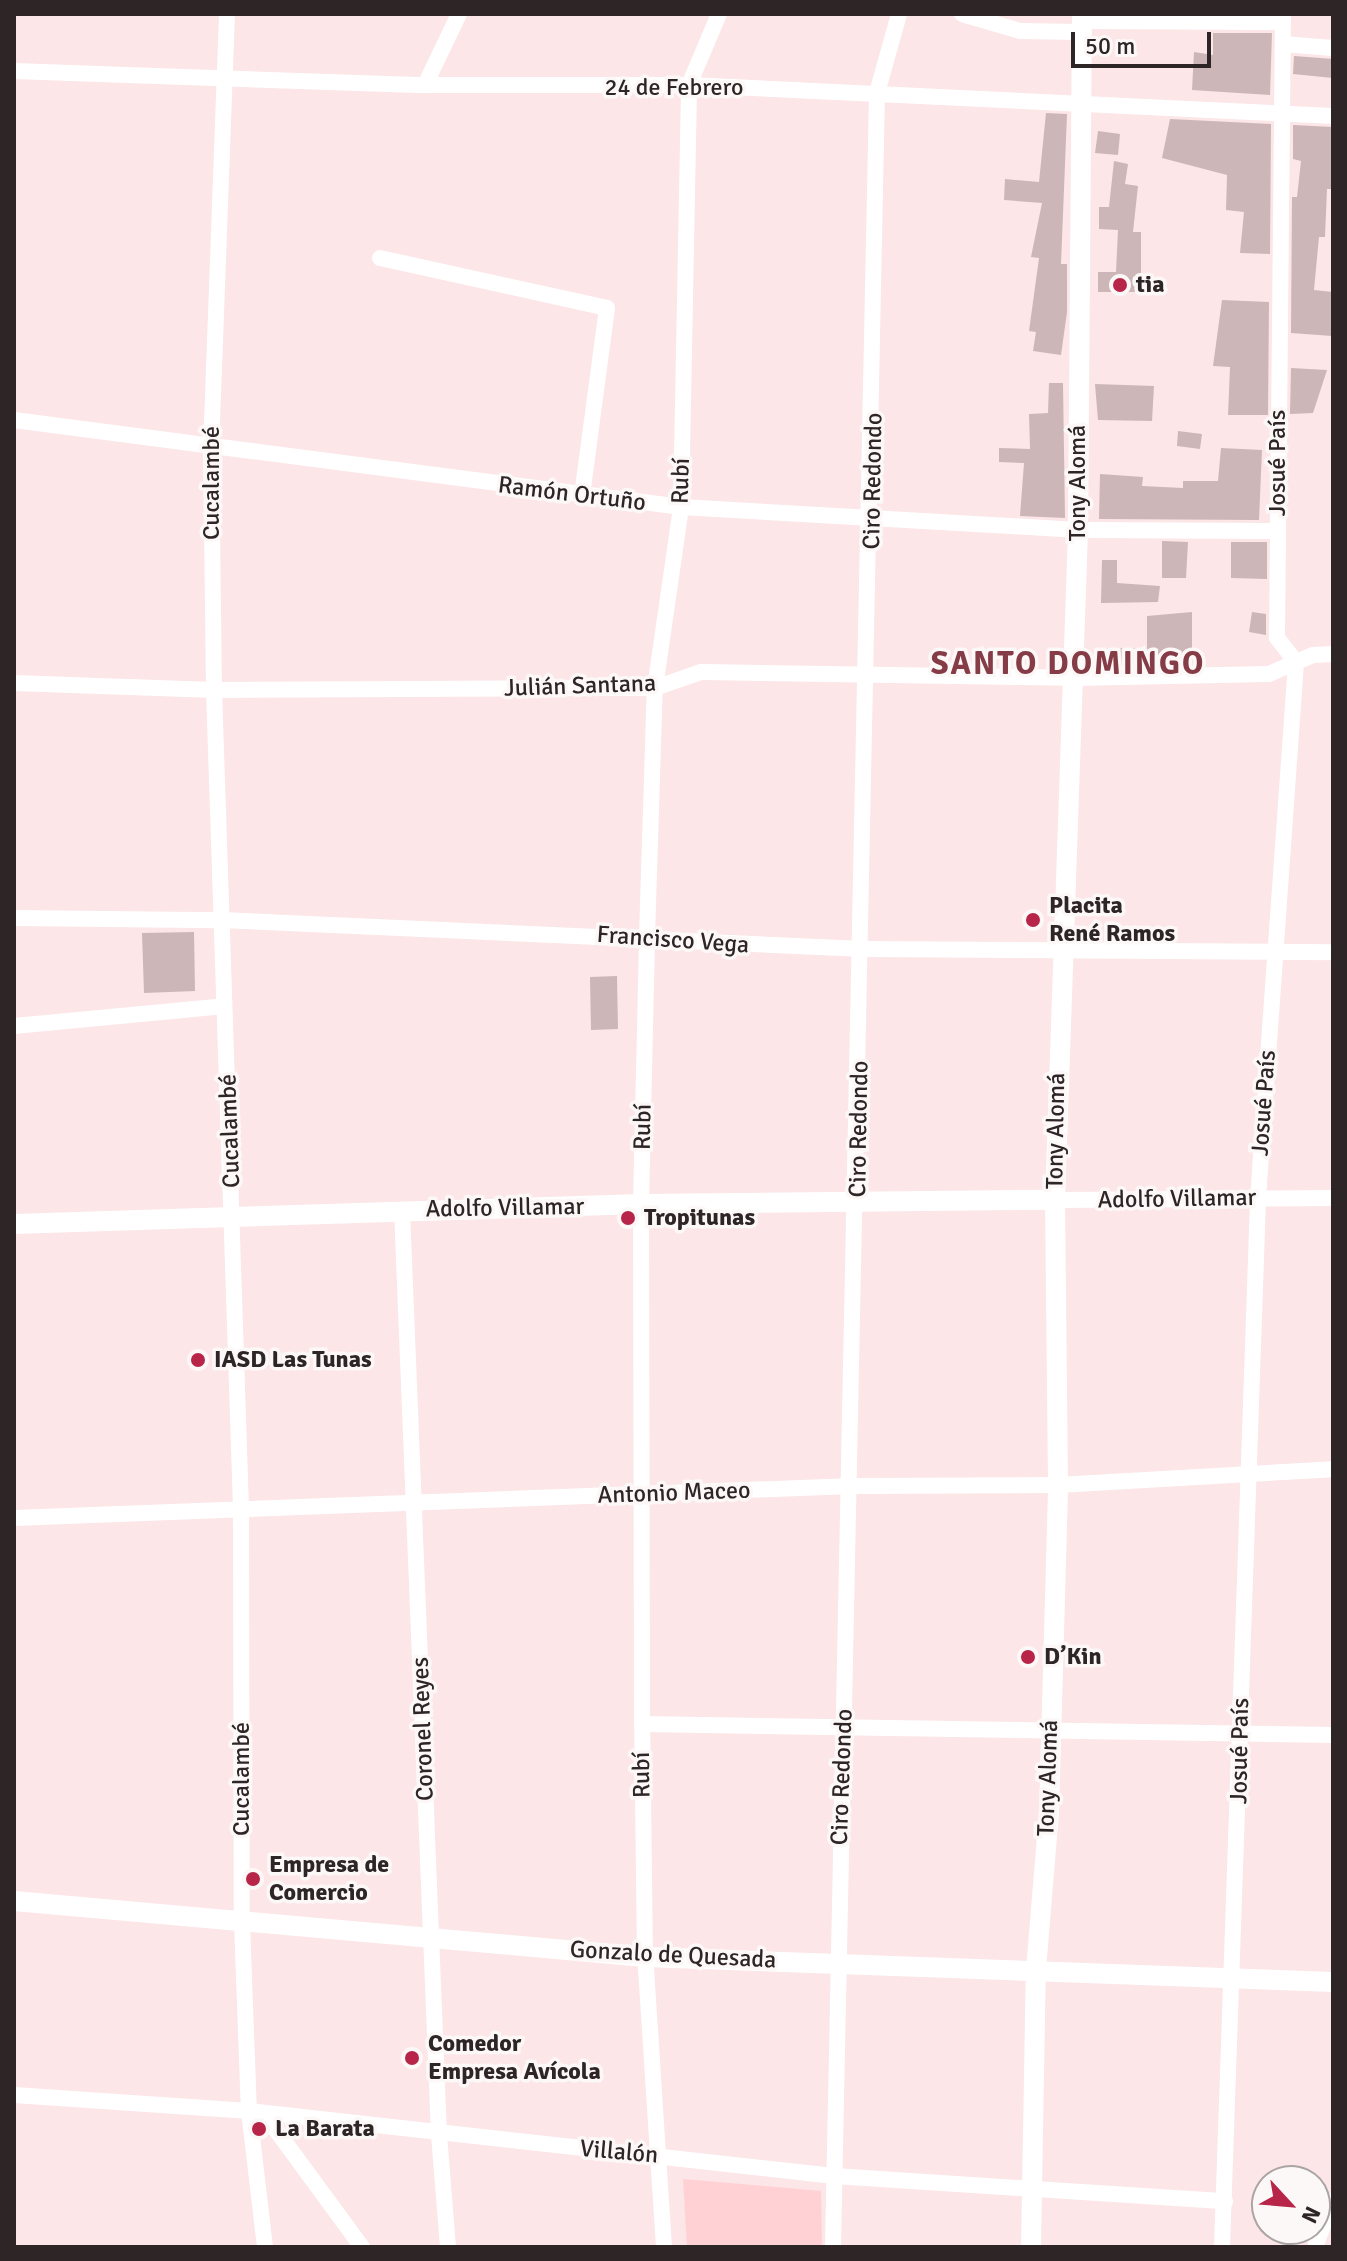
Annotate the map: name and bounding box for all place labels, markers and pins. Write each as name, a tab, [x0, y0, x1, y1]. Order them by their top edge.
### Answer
place label: tia	[1136, 271, 1164, 299]
marker: tia	[1111, 276, 1129, 294]
place label: Placita René Ramos	[1049, 892, 1175, 948]
marker: Placita René Ramos	[1024, 911, 1042, 929]
place label: Tropitunas	[644, 1204, 755, 1232]
marker: Tropitunas	[619, 1209, 637, 1227]
place label: IASD Las Tunas	[214, 1346, 372, 1374]
marker: IASD Las Tunas	[189, 1351, 207, 1369]
place label: D’Kin	[1044, 1643, 1102, 1671]
marker: D’Kin	[1019, 1648, 1037, 1666]
place label: Empresa de Comercio	[269, 1851, 389, 1907]
marker: Empresa de Comercio	[244, 1870, 262, 1888]
place label: Comedor Empresa Avícola	[428, 2030, 601, 2086]
marker: Comedor Empresa Avícola	[403, 2049, 421, 2067]
place label: La Barata	[275, 2115, 375, 2143]
marker: La Barata	[250, 2120, 268, 2138]

